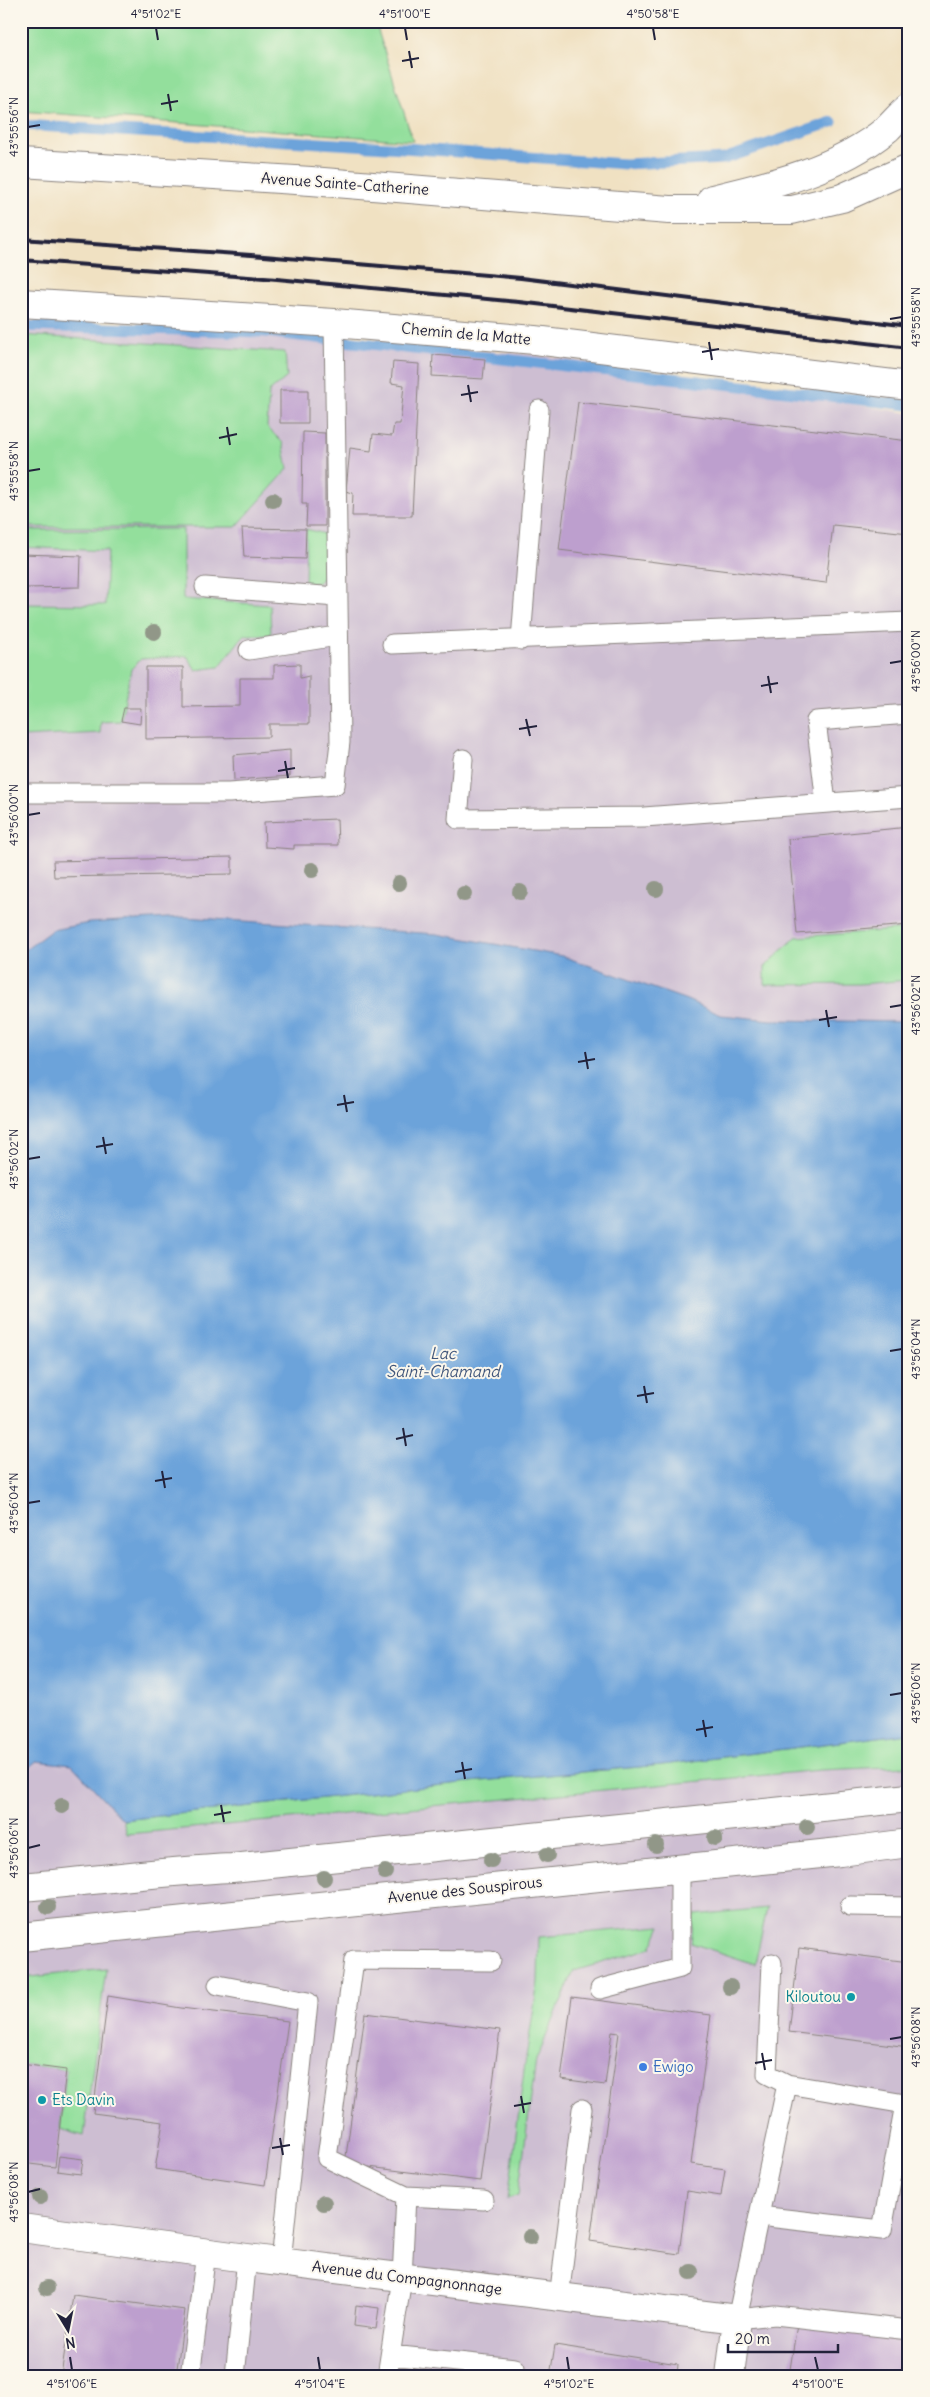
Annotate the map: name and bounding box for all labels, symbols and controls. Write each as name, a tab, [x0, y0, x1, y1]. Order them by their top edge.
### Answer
text: 4°51'02"E	[131, 6, 181, 21]
text: 4°51'00"E	[379, 6, 431, 21]
text: 4°50'58"E	[627, 6, 680, 21]
text: 43°55'56"N	[6, 97, 21, 157]
street label: Avenue Sainte-Catherine	[260, 168, 430, 199]
text: 43°55'58"N	[908, 287, 923, 347]
street label: Chemin de la Matte	[400, 318, 532, 349]
text: 43°55'58"N	[6, 441, 21, 501]
text: 43°56'00"N	[908, 630, 923, 692]
text: 43°56'00"N	[6, 784, 21, 846]
text: 43°56'02"N	[908, 975, 923, 1035]
text: 43°56'02"N	[6, 1129, 21, 1189]
text: 43°56'04"N	[908, 1318, 923, 1380]
water label: Lac Saint-Chamand	[386, 1343, 502, 1381]
text: 43°56'04"N	[6, 1472, 21, 1534]
text: 43°56'06"N	[908, 1662, 923, 1724]
text: 43°56'06"N	[6, 1817, 21, 1879]
street label: Avenue des Souspirous	[387, 1872, 543, 1907]
place label: Kiloutou	[786, 1987, 841, 2006]
marker: Kiloutou	[845, 1991, 857, 2003]
text: 43°56'08"N	[908, 2006, 923, 2068]
place label: Ewigo	[653, 2057, 694, 2076]
marker: Ewigo	[637, 2061, 649, 2073]
place label: Ets Davin	[52, 2090, 115, 2109]
marker: Ets Davin	[36, 2094, 48, 2106]
text: 43°56'08"N	[6, 2161, 21, 2223]
street label: Avenue du Compagnonnage	[311, 2256, 503, 2299]
north arrow	[42, 2304, 92, 2354]
scale bar	[728, 2322, 838, 2354]
text: 20 m	[735, 2329, 770, 2348]
text: N	[64, 2333, 77, 2353]
text: 4°51'06"E	[47, 2376, 97, 2391]
text: 4°51'04"E	[295, 2376, 345, 2391]
text: 4°51'02"E	[544, 2376, 594, 2391]
text: 4°51'00"E	[792, 2376, 844, 2391]

